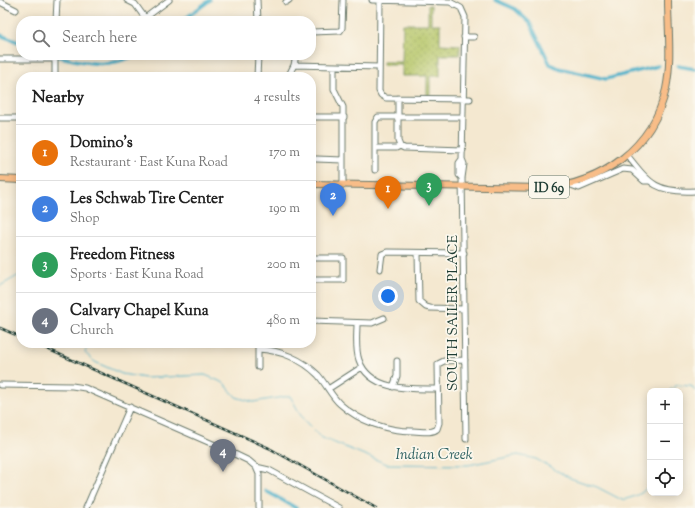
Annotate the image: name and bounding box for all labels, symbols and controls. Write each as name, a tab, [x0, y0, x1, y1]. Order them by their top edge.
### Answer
search box	[16, 16, 316, 60]
icon: search	[30, 27, 52, 49]
text: Search here	[62, 28, 137, 49]
text: Nearby	[32, 86, 84, 110]
text: 4 results	[254, 89, 300, 107]
text: Domino's	[70, 133, 133, 154]
text: 1	[43, 144, 47, 162]
text: 170 m	[269, 144, 300, 162]
text: Restaurant · East Kuna Road	[70, 154, 228, 172]
pin: 3	[416, 173, 442, 206]
pin: 1	[375, 176, 401, 209]
road number: ID 69	[529, 176, 569, 198]
pin: 2	[320, 183, 346, 216]
text: Les Schwab Tire Center	[70, 189, 224, 210]
text: 2	[42, 200, 48, 218]
text: 190 m	[269, 200, 300, 218]
text: Shop	[70, 210, 99, 228]
street label: SOUTH SAILER PLACE	[444, 234, 464, 391]
text: Freedom Fitness	[70, 245, 175, 266]
text: 3	[42, 256, 48, 274]
text: 200 m	[267, 256, 300, 274]
text: Sports · East Kuna Road	[70, 266, 204, 284]
your location	[378, 286, 398, 306]
text: Calvary Chapel Kuna	[70, 301, 209, 322]
text: 4	[42, 312, 48, 330]
text: 480 m	[267, 312, 300, 330]
text: Church	[70, 322, 114, 340]
map controls	[647, 388, 683, 496]
button: +	[647, 388, 683, 424]
button: −	[647, 424, 683, 460]
pin: 4	[210, 439, 236, 472]
water label: Indian Creek	[396, 445, 473, 466]
button: locate	[647, 460, 683, 496]

